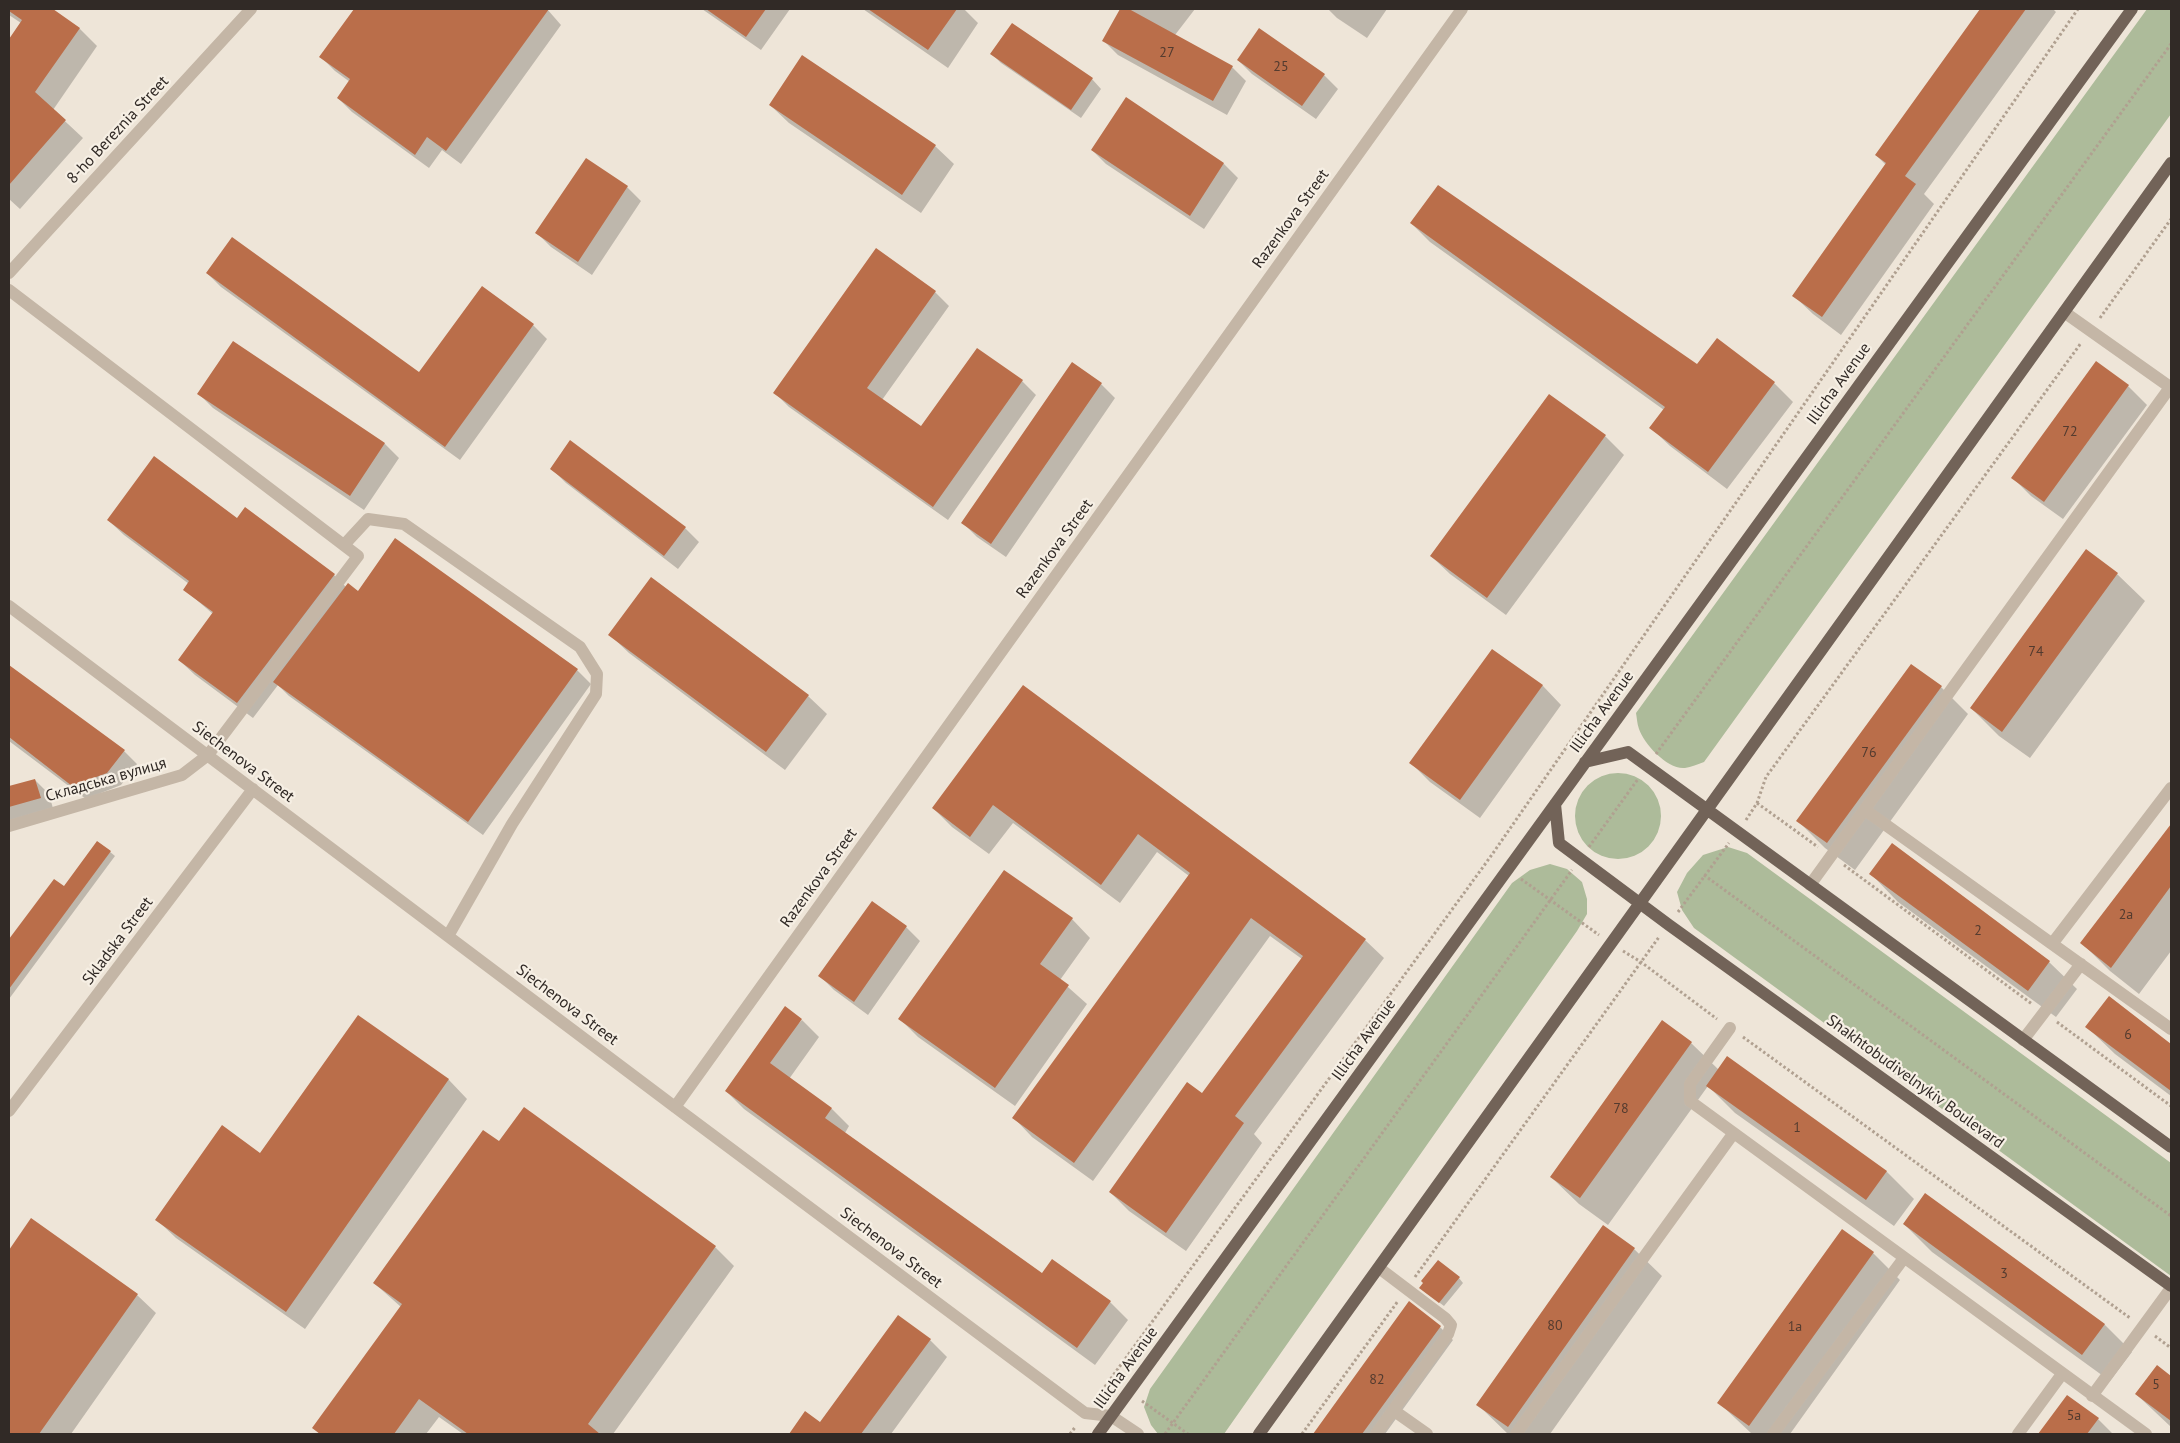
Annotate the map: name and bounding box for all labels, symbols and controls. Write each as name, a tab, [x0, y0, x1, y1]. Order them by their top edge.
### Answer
house number: 27	[1159, 45, 1175, 61]
house number: 25	[1273, 59, 1289, 75]
street label: 8-ho Bereznia Street	[63, 72, 173, 188]
street label: Razenkova Street	[1249, 166, 1333, 272]
street label: Illicha Avenue	[1803, 339, 1875, 429]
house number: 72	[2062, 424, 2078, 440]
street label: Razenkova Street	[1013, 496, 1097, 602]
house number: 74	[2028, 644, 2044, 660]
street label: Illicha Avenue	[1566, 667, 1638, 757]
street label: Siechenova Street	[188, 717, 298, 807]
house number: 76	[1861, 745, 1877, 761]
street label: Складська вулиця	[43, 754, 169, 806]
street label: Razenkova Street	[777, 825, 861, 931]
street label: Skladska Street	[79, 893, 157, 989]
house number: 2а	[2119, 907, 2133, 923]
house number: 2	[1974, 923, 1982, 939]
street label: Siechenova Street	[512, 960, 622, 1050]
street label: Illicha Avenue	[1328, 995, 1400, 1085]
street label: Shakhtobudivelnykiv Boulevard	[1822, 1011, 2008, 1153]
house number: 6	[2124, 1027, 2132, 1043]
house number: 78	[1613, 1101, 1629, 1117]
house number: 1	[1793, 1120, 1801, 1136]
street label: Siechenova Street	[836, 1203, 946, 1293]
house number: 3	[2000, 1266, 2008, 1282]
house number: 80	[1547, 1318, 1563, 1334]
house number: 1а	[1788, 1319, 1802, 1335]
street label: Illicha Avenue	[1090, 1323, 1162, 1413]
house number: 82	[1369, 1372, 1385, 1388]
house number: 5	[2152, 1377, 2160, 1393]
house number: 5а	[2067, 1408, 2081, 1424]

